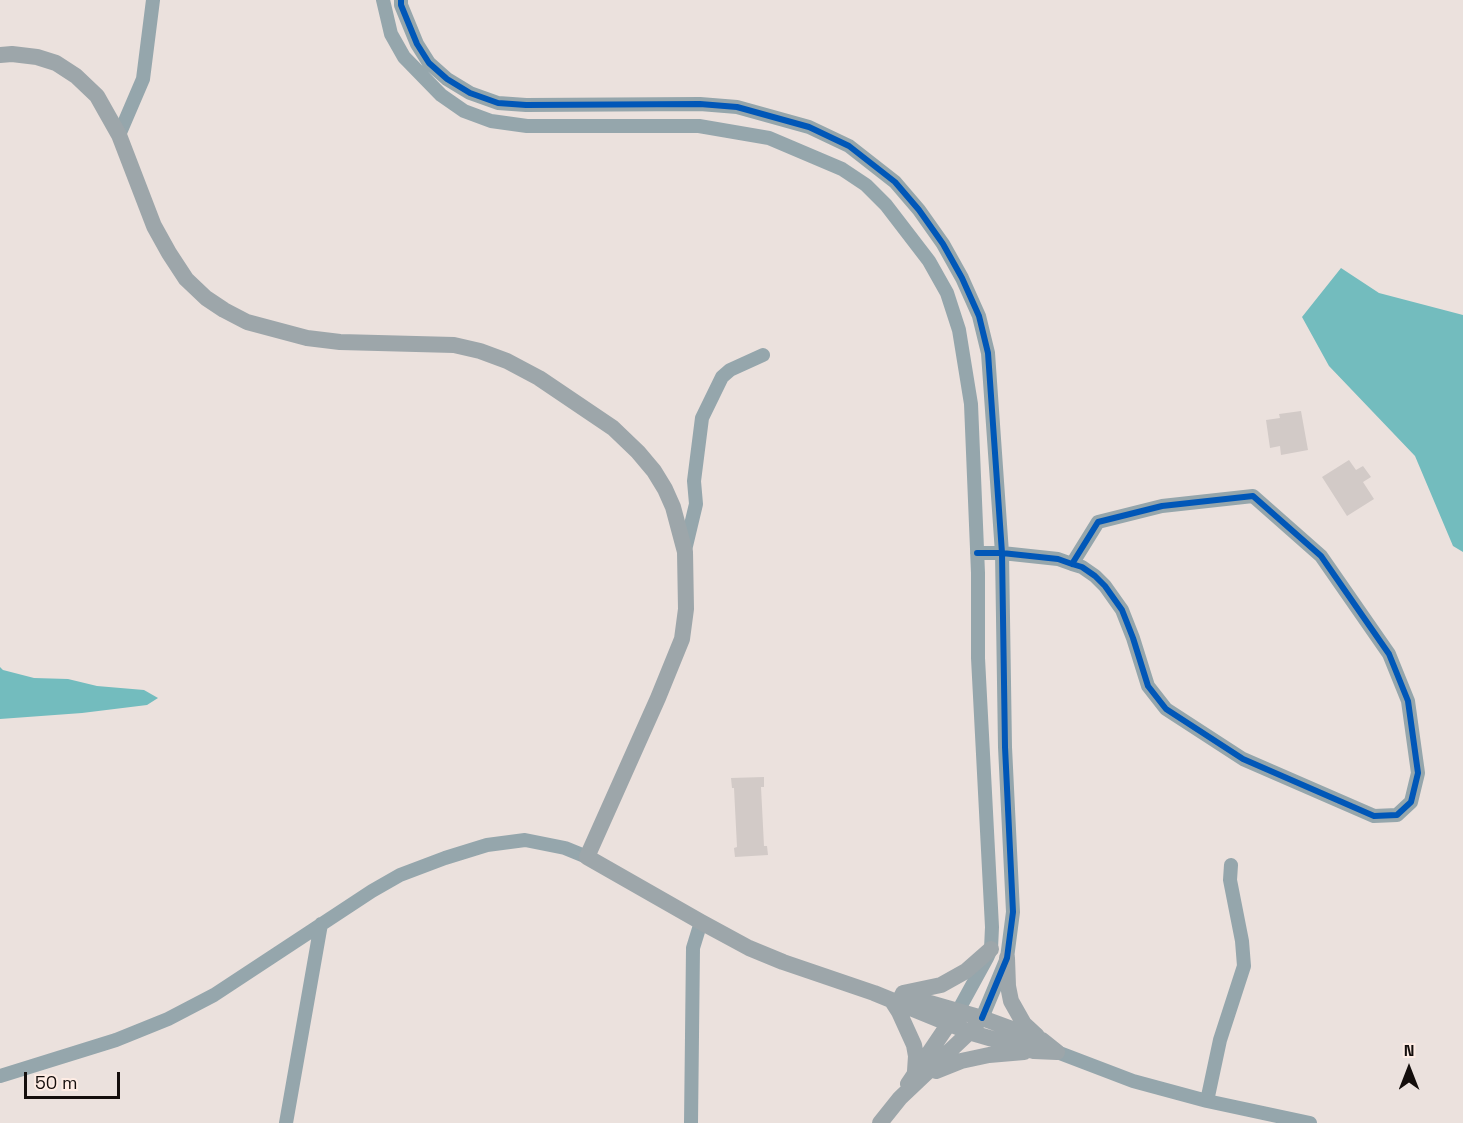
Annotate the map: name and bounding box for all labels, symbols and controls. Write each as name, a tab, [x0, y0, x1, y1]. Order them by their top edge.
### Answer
north arrow	[1379, 1039, 1439, 1099]
text: N	[1404, 1040, 1414, 1061]
scale bar	[27, 1060, 123, 1098]
text: 50 m	[35, 1071, 77, 1094]

